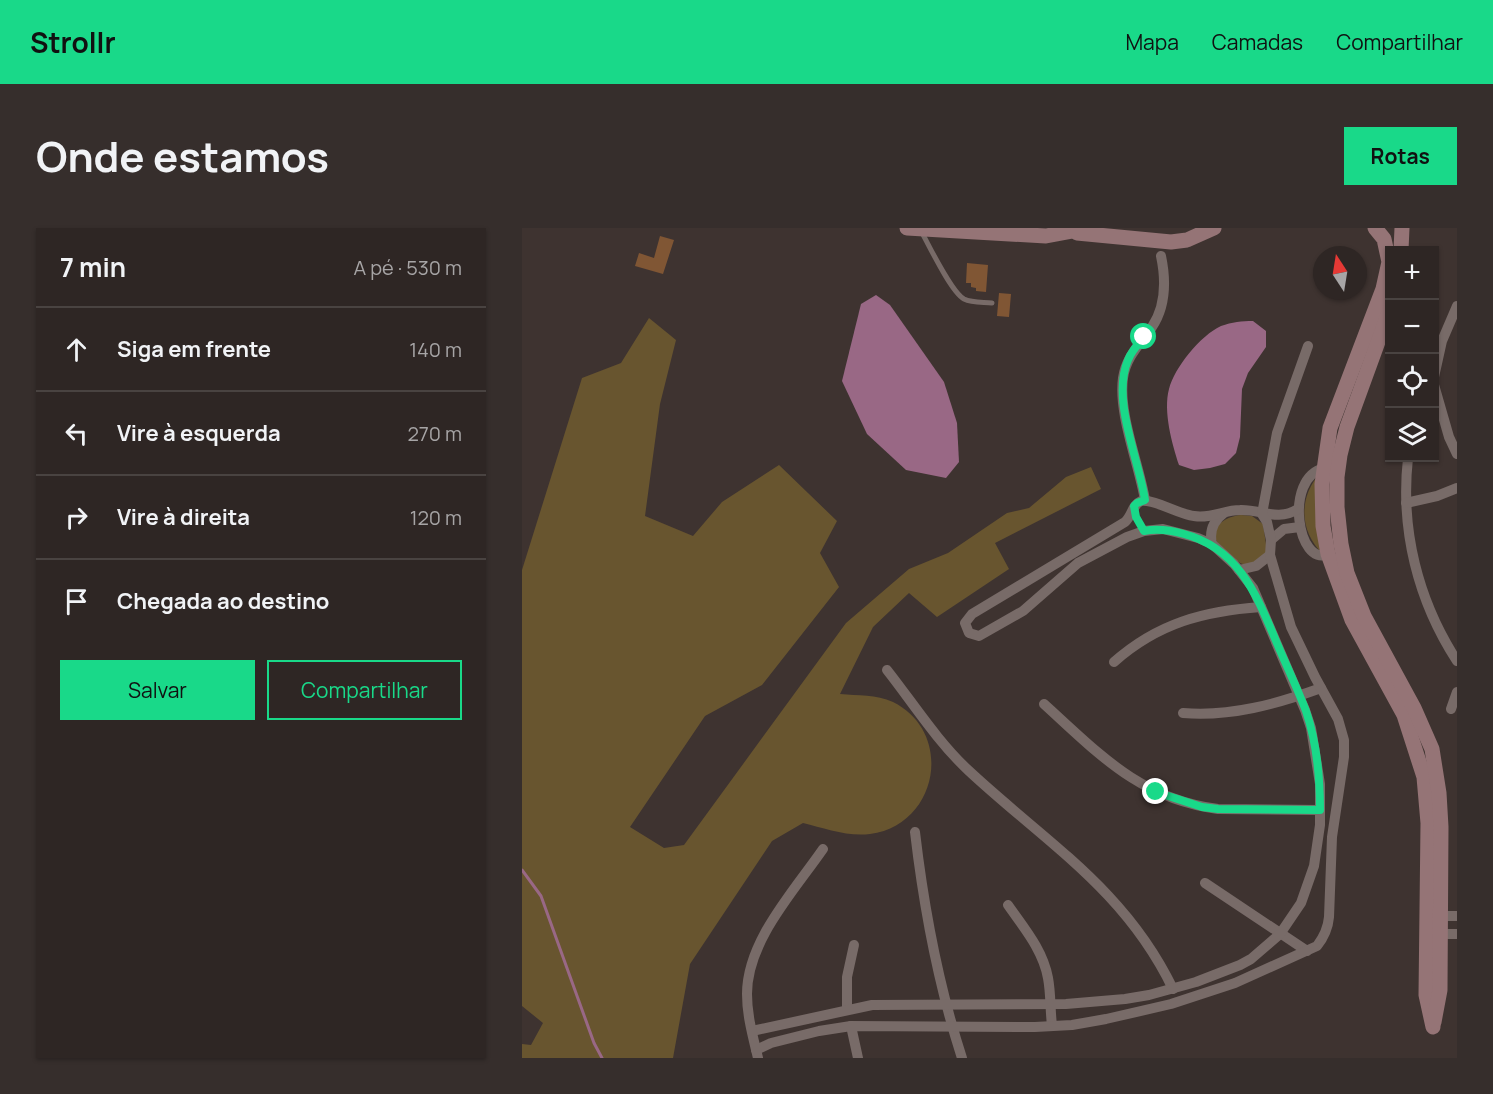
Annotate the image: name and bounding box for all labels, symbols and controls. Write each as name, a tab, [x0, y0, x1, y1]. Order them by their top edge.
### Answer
text: Strollr	[30, 23, 116, 61]
text: Mapa	[1125, 28, 1179, 56]
text: Camadas	[1212, 28, 1303, 56]
text: Compartilhar	[1336, 28, 1463, 56]
text: Onde estamos	[36, 127, 329, 185]
button: Rotas	[1344, 127, 1457, 185]
north arrow	[1313, 246, 1367, 300]
map controls	[1385, 246, 1439, 462]
button: +	[1385, 246, 1439, 300]
text: 7 min	[60, 249, 126, 285]
text: A pé · 530 m	[354, 254, 462, 281]
button: −	[1385, 300, 1439, 354]
route start	[1130, 323, 1156, 349]
icon: ahead	[60, 333, 93, 366]
text: Siga em frente	[117, 334, 271, 364]
text: 140 m	[409, 336, 462, 363]
button: locate	[1385, 354, 1439, 408]
button: layers	[1385, 408, 1439, 462]
icon: left	[60, 417, 93, 450]
text: Vire à esquerda	[117, 418, 281, 448]
text: 270 m	[407, 420, 462, 447]
icon: right	[60, 501, 93, 534]
text: Vire à direita	[117, 502, 250, 532]
text: 120 m	[410, 504, 462, 531]
icon: arrive	[60, 585, 93, 618]
text: Chegada ao destino	[117, 586, 329, 616]
button: Salvar	[60, 660, 255, 720]
button: Compartilhar	[267, 660, 462, 720]
route end	[1142, 778, 1168, 804]

